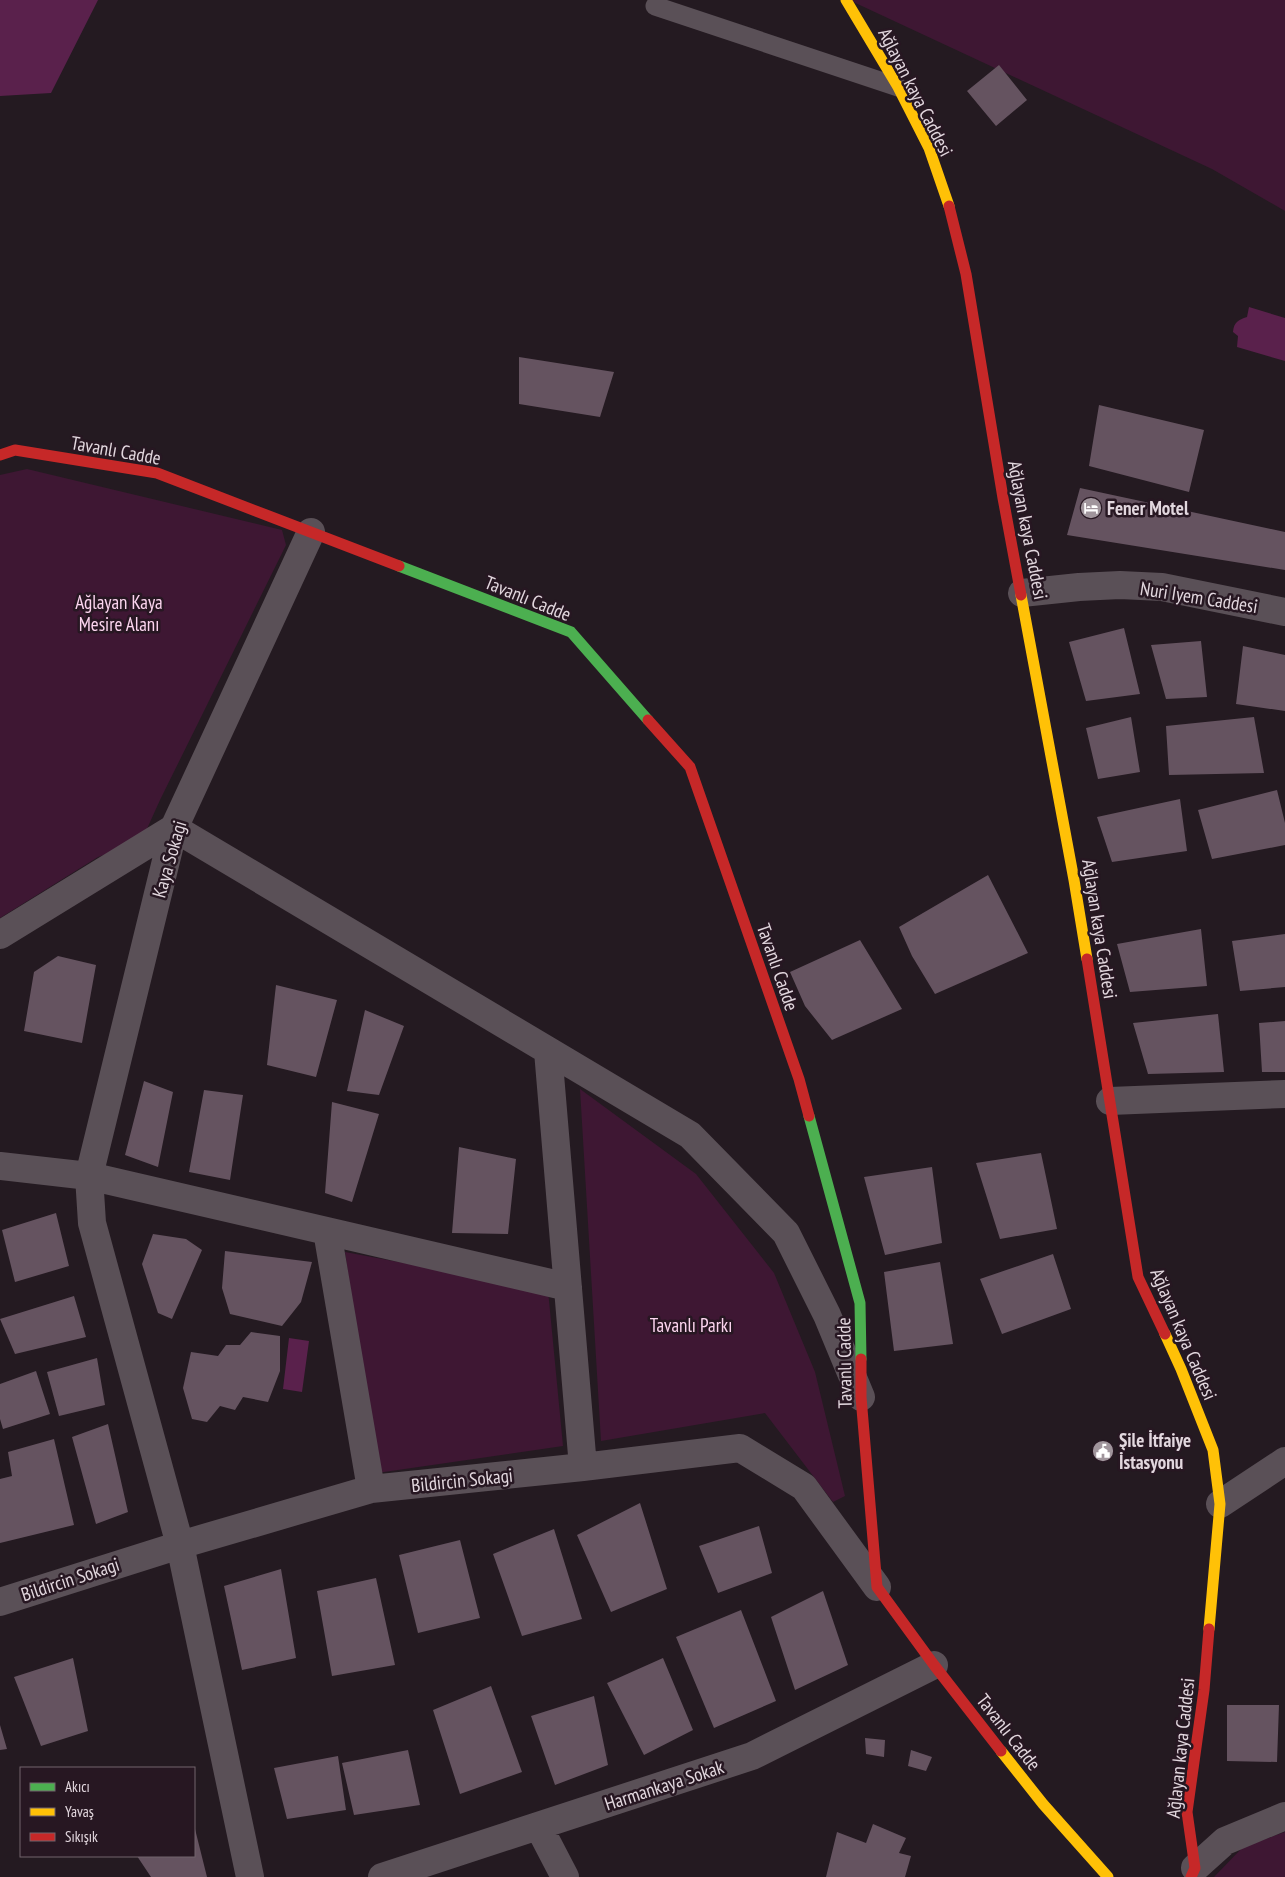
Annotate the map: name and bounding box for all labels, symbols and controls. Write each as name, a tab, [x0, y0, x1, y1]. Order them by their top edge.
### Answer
street label: Ağlayan kaya Caddesi	[873, 24, 959, 160]
street label: Tavanlı Cadde	[69, 430, 163, 470]
street label: Ağlayan kaya Caddesi	[1003, 459, 1053, 601]
hotel icon: Fener Motel	[1079, 496, 1103, 520]
place label: Fener Motel	[1107, 496, 1189, 520]
street label: Tavanlı Cadde	[481, 570, 575, 626]
street label: Nuri Iyem Caddesi	[1139, 576, 1259, 618]
park label: Ağlayan Kaya Mesire Alanı	[75, 590, 163, 636]
street label: Kaya Sokagi	[147, 818, 191, 900]
street label: Ağlayan kaya Caddesi	[1077, 858, 1123, 1000]
street label: Tavanlı Cadde	[752, 920, 804, 1014]
street label: Ağlayan kaya Caddesi	[1145, 1265, 1223, 1403]
park label: Tavanlı Parkı	[650, 1313, 732, 1337]
street label: Tavanlı Cadde	[831, 1317, 857, 1409]
place label: Şile İtfaiye İstasyonu	[1119, 1428, 1191, 1474]
public building icon: Şile İtfaiye İstasyonu	[1091, 1439, 1115, 1463]
street label: Bildircin Sokagi	[410, 1463, 514, 1497]
street label: Bildircin Sokagi	[18, 1552, 122, 1606]
street label: Ağlayan kaya Caddesi	[1161, 1677, 1199, 1819]
street label: Tavanlı Cadde	[972, 1689, 1046, 1775]
street label: Harmankaya Sokak	[601, 1754, 727, 1816]
legend	[20, 1767, 195, 1857]
text: Akıcı	[65, 1777, 90, 1796]
text: Yavaş	[65, 1802, 94, 1821]
text: Sıkışık	[65, 1827, 98, 1846]

